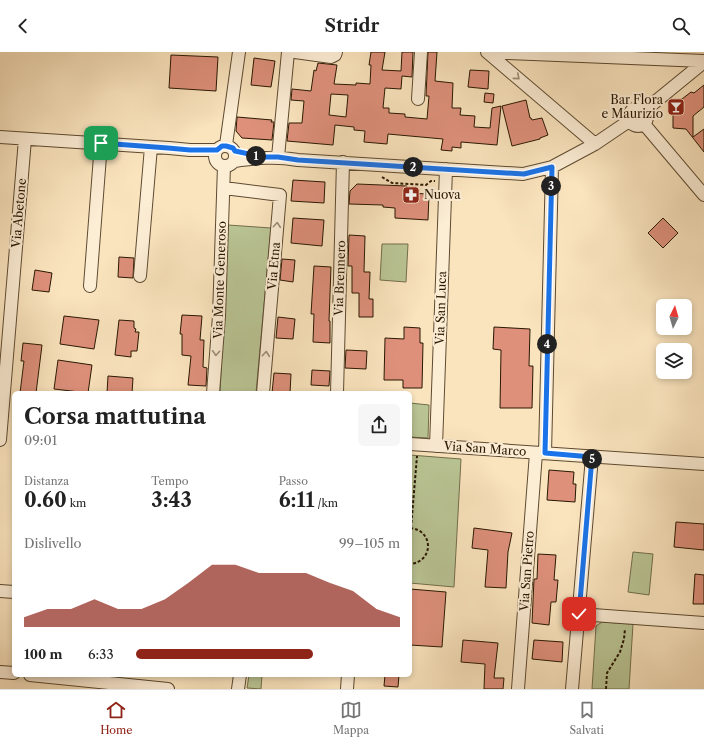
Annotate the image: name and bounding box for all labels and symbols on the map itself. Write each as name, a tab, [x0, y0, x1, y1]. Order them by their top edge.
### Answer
one-way arrow	[512, 73, 519, 80]
place label: Bar Flora e Maurizio	[601, 92, 664, 121]
bar icon: Bar Flora e Maurizio	[666, 97, 686, 117]
pin	[84, 126, 118, 160]
pin: 1	[246, 146, 266, 166]
pin: 2	[403, 157, 423, 177]
pin: 3	[541, 176, 561, 196]
street label: Via Abetone	[8, 177, 29, 249]
pharmacy icon: Nuova	[401, 185, 421, 205]
place label: Nuova	[424, 187, 461, 202]
street label: Via Monte Generoso	[210, 221, 229, 340]
one-way arrow	[273, 222, 282, 228]
street label: Via Brennero	[331, 240, 348, 317]
street label: Via Etna	[264, 241, 283, 292]
street label: Via San Luca	[432, 270, 449, 346]
north arrow	[656, 299, 692, 335]
pin: 4	[537, 334, 557, 354]
one-way arrow	[212, 350, 221, 356]
one-way arrow	[262, 351, 271, 357]
street label: Via San Marco	[442, 438, 527, 459]
pin: 5	[582, 449, 602, 469]
street label: Via San Pietro	[516, 530, 537, 613]
pin	[562, 597, 596, 631]

